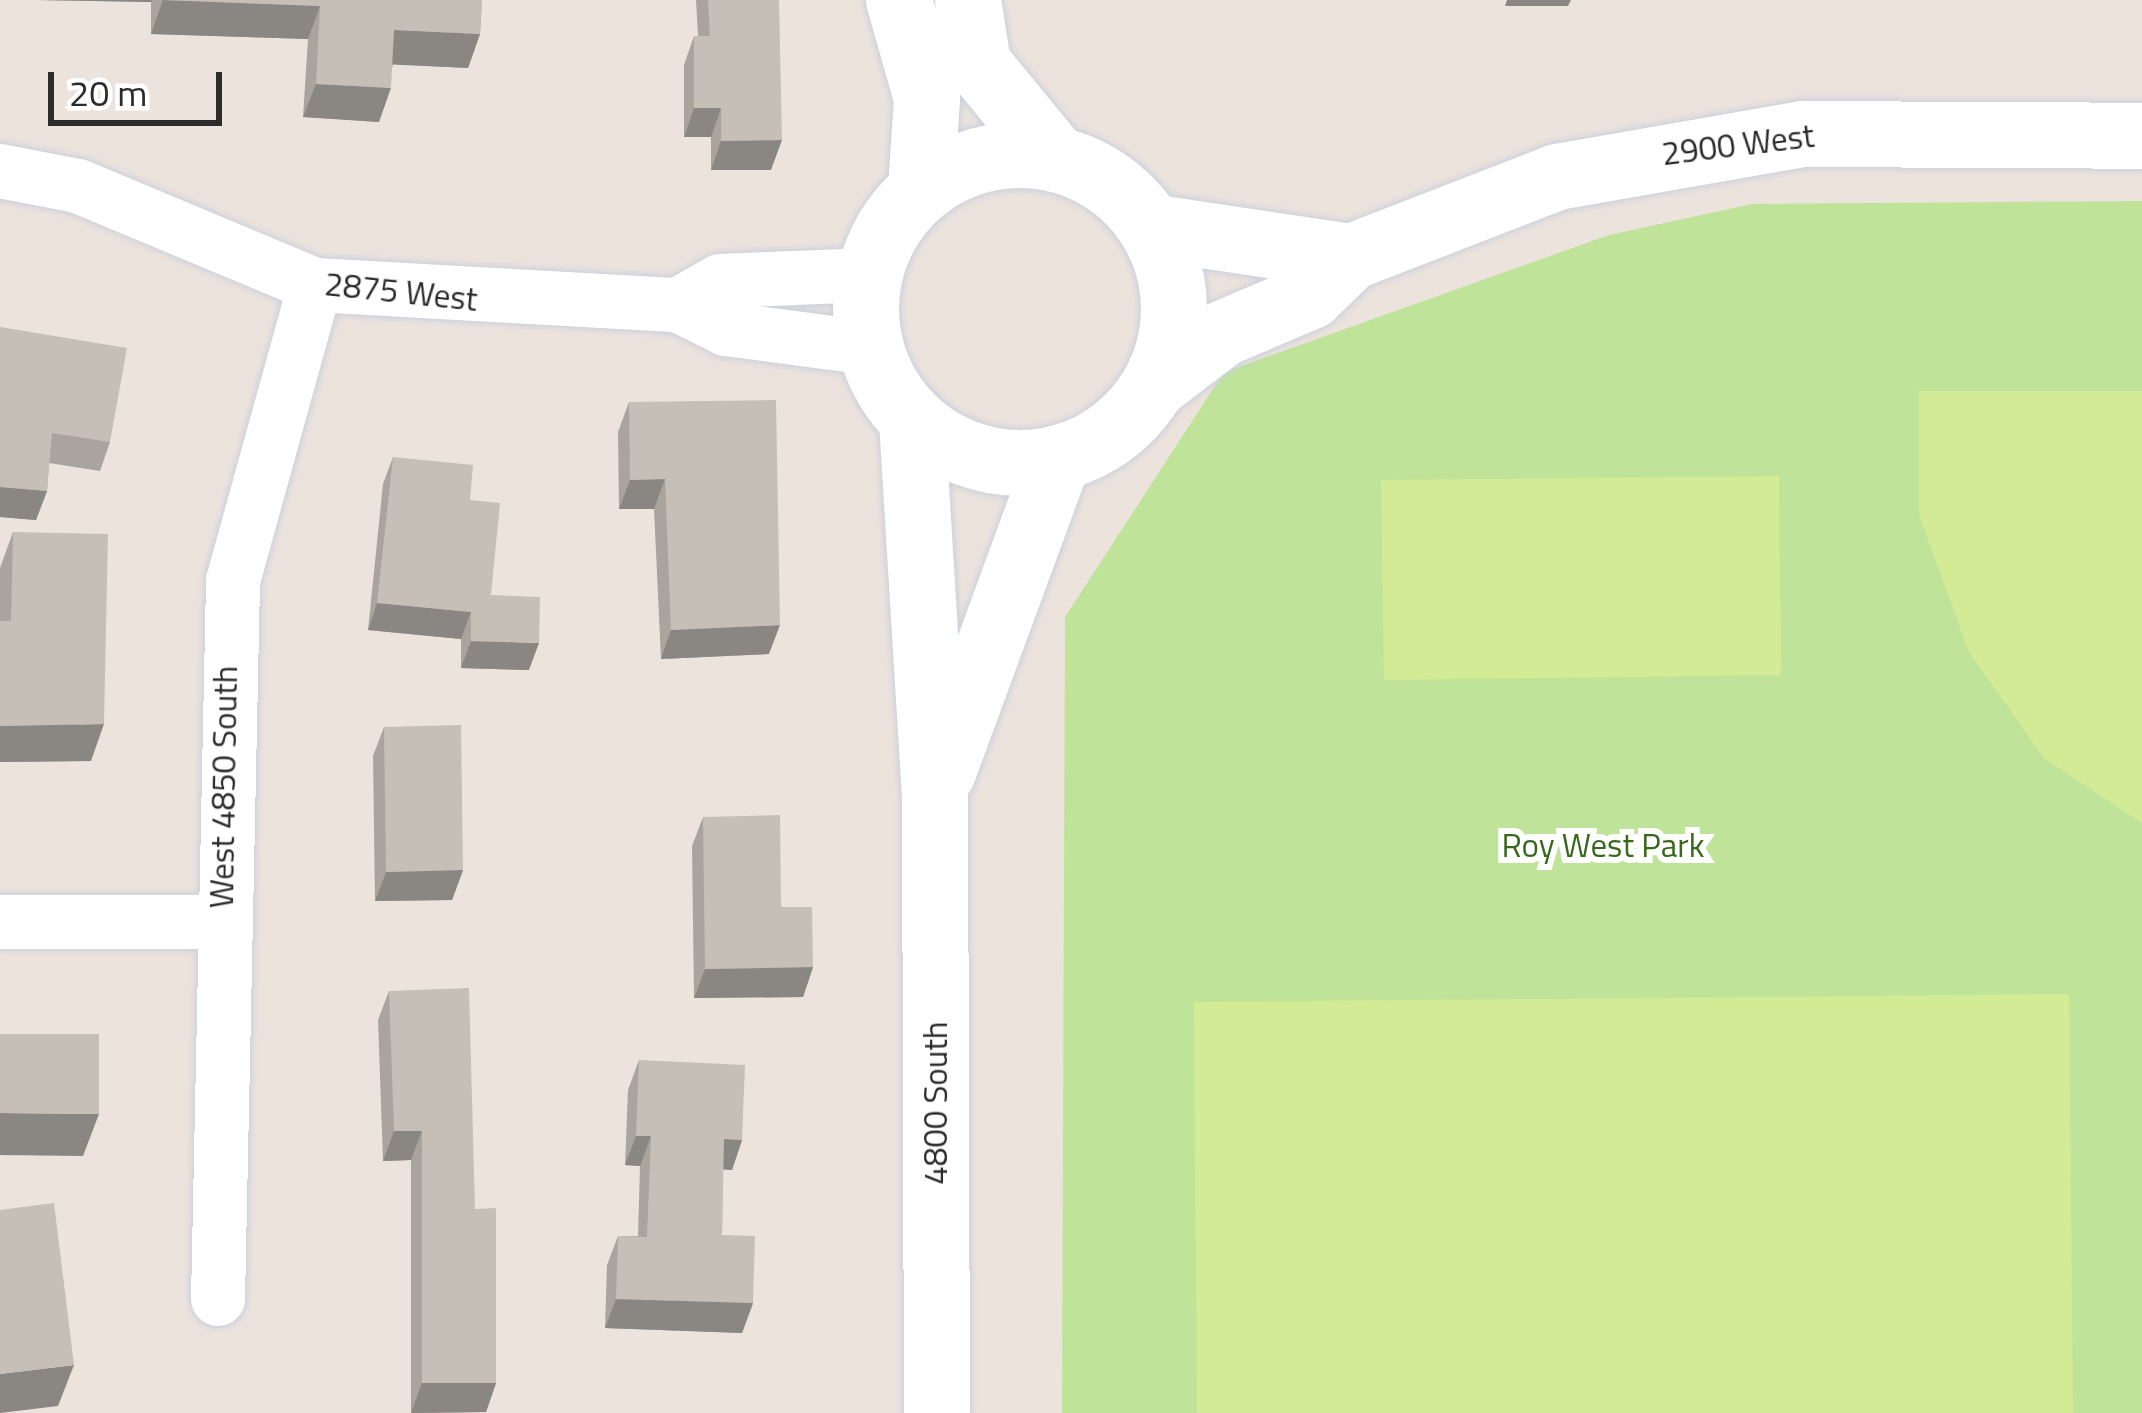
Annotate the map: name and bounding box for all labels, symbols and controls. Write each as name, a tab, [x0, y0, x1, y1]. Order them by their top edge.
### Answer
scale bar	[54, 48, 228, 122]
text: 20 m	[69, 65, 147, 120]
street label: 2900 West	[1659, 116, 1817, 174]
street label: 2875 West	[323, 264, 479, 320]
street label: West 4850 South	[202, 665, 246, 909]
park label: Roy West Park	[1502, 826, 1704, 866]
street label: 4800 South	[916, 1021, 956, 1185]

